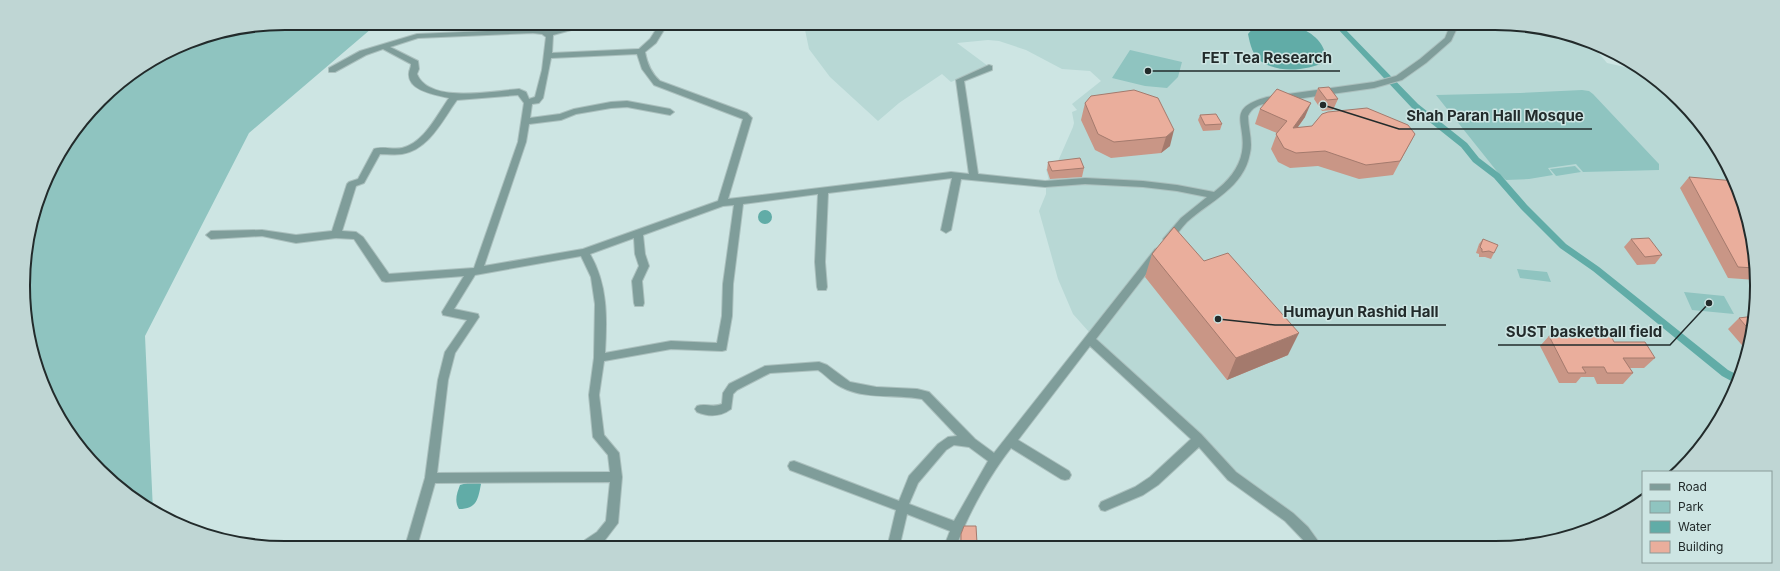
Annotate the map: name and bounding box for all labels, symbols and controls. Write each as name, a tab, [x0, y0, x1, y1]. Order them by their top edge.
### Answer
callout: FET Tea Research	[1194, 44, 1340, 71]
text: FET Tea Research	[1202, 48, 1332, 67]
callout: Shah Paran Hall Mosque	[1399, 102, 1592, 129]
text: Shah Paran Hall Mosque	[1406, 106, 1584, 125]
callout: Humayun Rashid Hall	[1275, 298, 1446, 325]
text: Humayun Rashid Hall	[1283, 302, 1439, 321]
callout: SUST basketball field	[1498, 318, 1670, 345]
text: SUST basketball field	[1506, 322, 1662, 341]
legend	[1642, 471, 1772, 563]
text: Road	[1678, 479, 1707, 494]
text: Park	[1678, 499, 1704, 514]
text: Water	[1678, 519, 1712, 534]
text: Building	[1678, 539, 1723, 554]

